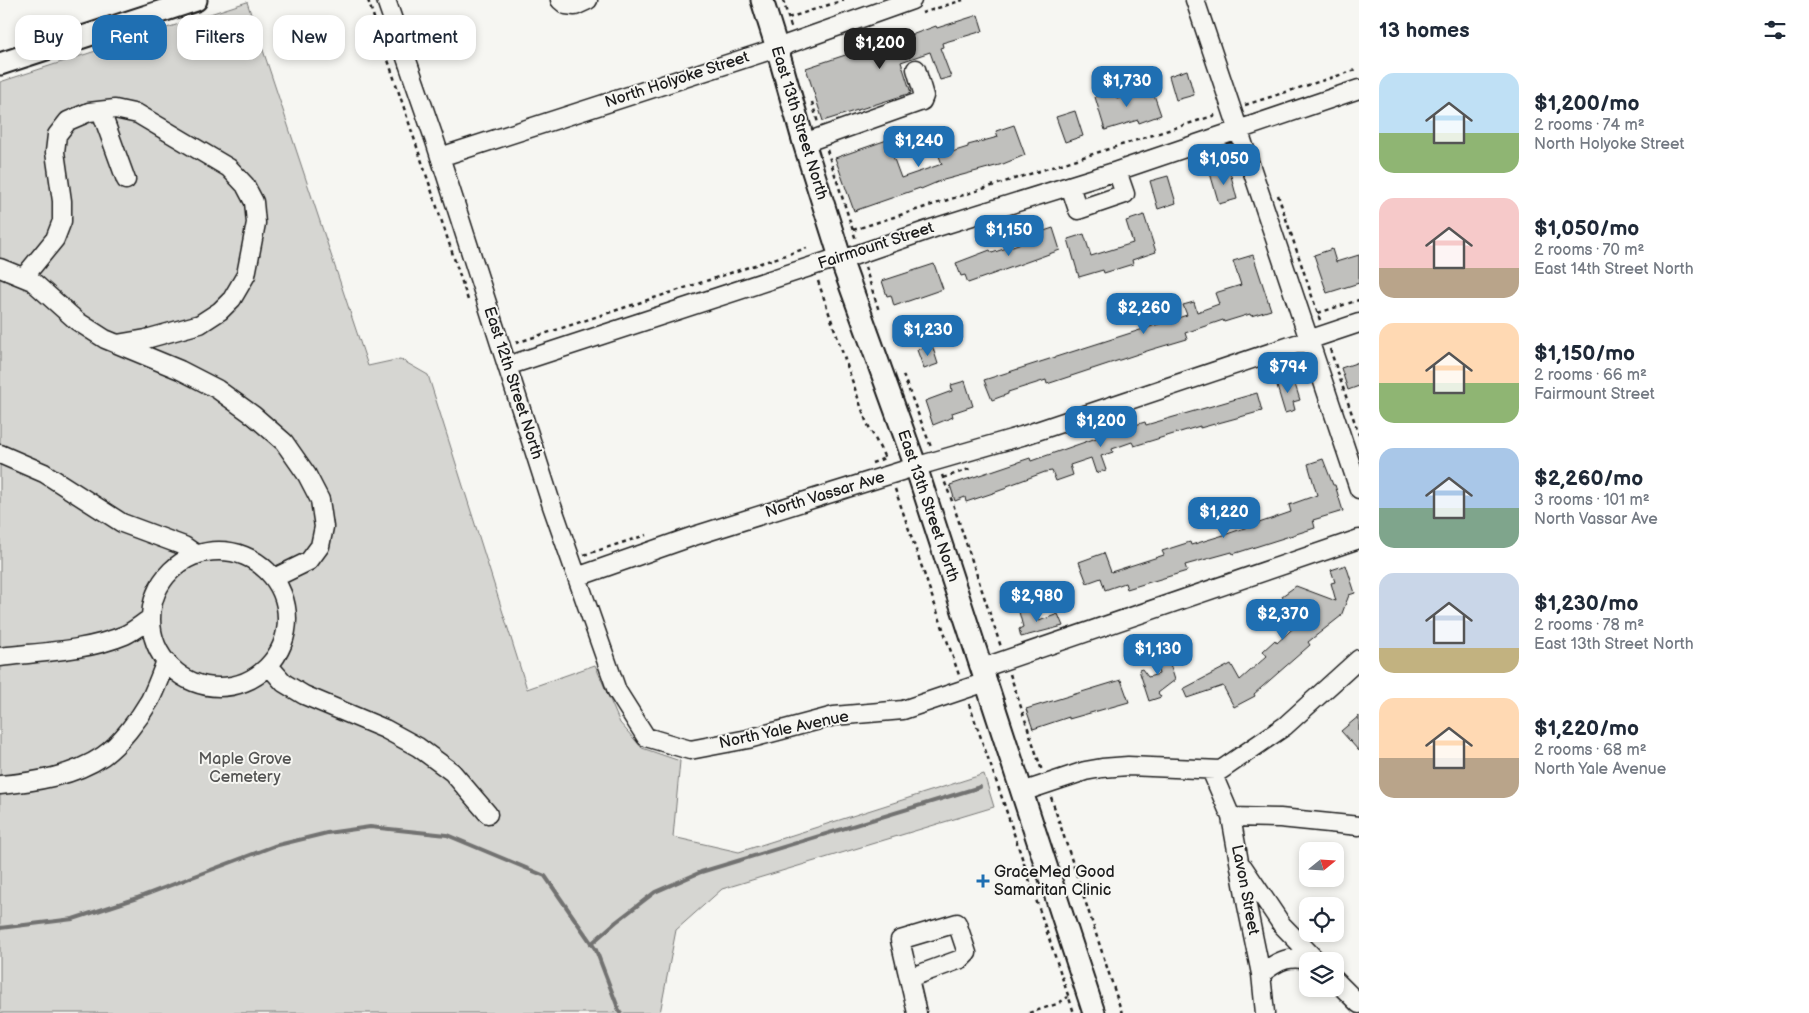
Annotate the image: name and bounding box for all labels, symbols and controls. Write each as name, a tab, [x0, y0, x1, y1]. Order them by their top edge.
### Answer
chip: Buy	[15, 15, 82, 60]
chip: Rent	[92, 15, 167, 60]
chip: Filters	[177, 15, 263, 60]
chip: New	[273, 15, 345, 60]
chip: Apartment	[355, 15, 476, 60]
icon: filters	[1761, 16, 1789, 44]
text: 13 homes	[1379, 18, 1470, 43]
pin: $1,200	[839, 28, 921, 70]
text: $1,200	[855, 34, 905, 53]
street label: East 13th Street North	[767, 44, 831, 202]
street label: North Holyoke Street	[603, 48, 752, 112]
pin: $1,730	[1086, 66, 1168, 108]
text: $1,730	[1103, 72, 1151, 91]
text: $1,200/mo	[1534, 91, 1639, 116]
icon: home	[1419, 93, 1479, 153]
text: 2 rooms · 74 m²	[1534, 116, 1645, 135]
pin: $1,240	[878, 126, 960, 168]
text: $1,240	[894, 132, 944, 151]
text: North Holyoke Street	[1534, 135, 1684, 154]
pin: $1,050	[1183, 144, 1265, 186]
text: $1,050	[1199, 150, 1249, 169]
pin: $1,150	[968, 214, 1050, 257]
text: $1,050/mo	[1534, 216, 1639, 241]
street label: Fairmount Street	[816, 218, 936, 274]
icon: home	[1419, 218, 1479, 278]
text: $1,150	[986, 221, 1032, 240]
text: 2 rooms · 70 m²	[1534, 241, 1644, 260]
text: East 14th Street North	[1534, 260, 1694, 279]
pin: $2,260	[1103, 292, 1185, 335]
text: $2,260	[1118, 299, 1170, 318]
street label: East 12th Street North	[479, 304, 547, 462]
pin: $1,230	[887, 314, 969, 357]
text: $1,230	[903, 321, 953, 340]
text: $1,150/mo	[1534, 341, 1635, 366]
icon: home	[1419, 343, 1479, 403]
pin: $794	[1258, 352, 1318, 394]
text: $794	[1269, 358, 1307, 377]
text: 2 rooms · 66 m²	[1534, 366, 1647, 385]
text: Fairmount Street	[1534, 385, 1655, 404]
pin: $1,200	[1060, 406, 1142, 448]
text: $1,200	[1076, 412, 1126, 431]
street label: East 13th Street North	[893, 427, 963, 585]
text: $2,260/mo	[1534, 466, 1643, 491]
street label: North Vassar Ave	[763, 468, 887, 522]
icon: home	[1419, 468, 1479, 528]
text: 3 rooms · 101 m²	[1534, 491, 1650, 510]
pin: $1,220	[1183, 496, 1265, 539]
text: $1,220	[1199, 503, 1249, 522]
text: North Vassar Ave	[1534, 510, 1658, 529]
pin: $2,980	[996, 580, 1078, 623]
text: $2,980	[1011, 587, 1063, 606]
text: $1,230/mo	[1534, 591, 1638, 616]
icon: home	[1419, 593, 1479, 653]
pin: $2,370	[1242, 598, 1324, 641]
text: $2,370	[1257, 605, 1309, 624]
text: 2 rooms · 78 m²	[1534, 616, 1644, 635]
pin: $1,130	[1117, 634, 1199, 676]
text: East 13th Street North	[1534, 635, 1694, 654]
text: $1,130	[1135, 640, 1181, 659]
street label: North Yale Avenue	[717, 707, 851, 753]
text: $1,220/mo	[1534, 716, 1639, 741]
icon: home	[1419, 718, 1479, 778]
text: 2 rooms · 68 m²	[1534, 741, 1647, 760]
park label: Maple Grove Cemetery	[199, 750, 292, 787]
text: North Yale Avenue	[1534, 760, 1666, 779]
north arrow	[1299, 842, 1344, 888]
map controls	[1299, 842, 1344, 997]
street label: Lavon Street	[1227, 843, 1263, 937]
place label: GraceMed Good Samaritan Clinic	[994, 863, 1115, 900]
marker: GraceMed Good Samaritan Clinic	[976, 874, 990, 888]
button: locate	[1299, 897, 1344, 942]
button: layers	[1299, 952, 1344, 997]

